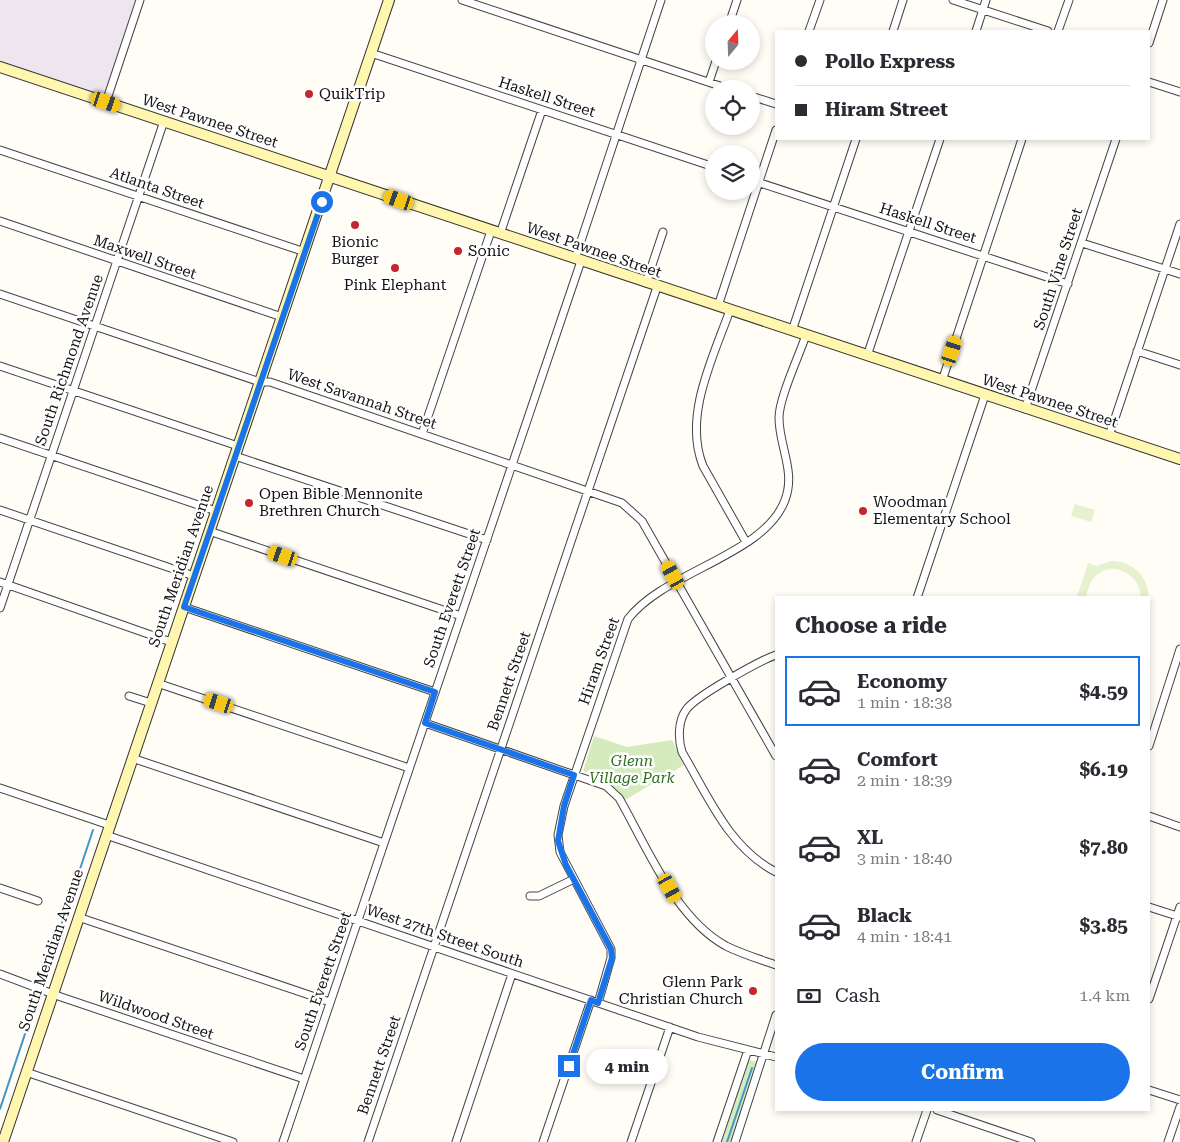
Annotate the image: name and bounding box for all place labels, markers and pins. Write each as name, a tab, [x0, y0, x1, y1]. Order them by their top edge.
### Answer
place label: QuikTrip	[319, 85, 385, 103]
marker: QuikTrip	[303, 88, 315, 100]
marker: Bionic Burger	[349, 219, 361, 231]
place label: Bionic Burger	[331, 233, 379, 268]
place label: Sonic	[468, 242, 510, 260]
marker: Sonic	[452, 245, 464, 257]
marker: Pink Elephant	[389, 262, 401, 274]
place label: Pink Elephant	[344, 276, 447, 294]
place label: Open Bible Mennonite Brethren Church	[259, 485, 423, 520]
place label: Woodman Elementary School	[873, 493, 1011, 528]
marker: Open Bible Mennonite Brethren Church	[243, 497, 255, 509]
marker: Woodman Elementary School	[857, 505, 869, 517]
place label: Glenn Park Christian Church	[619, 973, 743, 1008]
marker: Glenn Park Christian Church	[747, 985, 759, 997]

